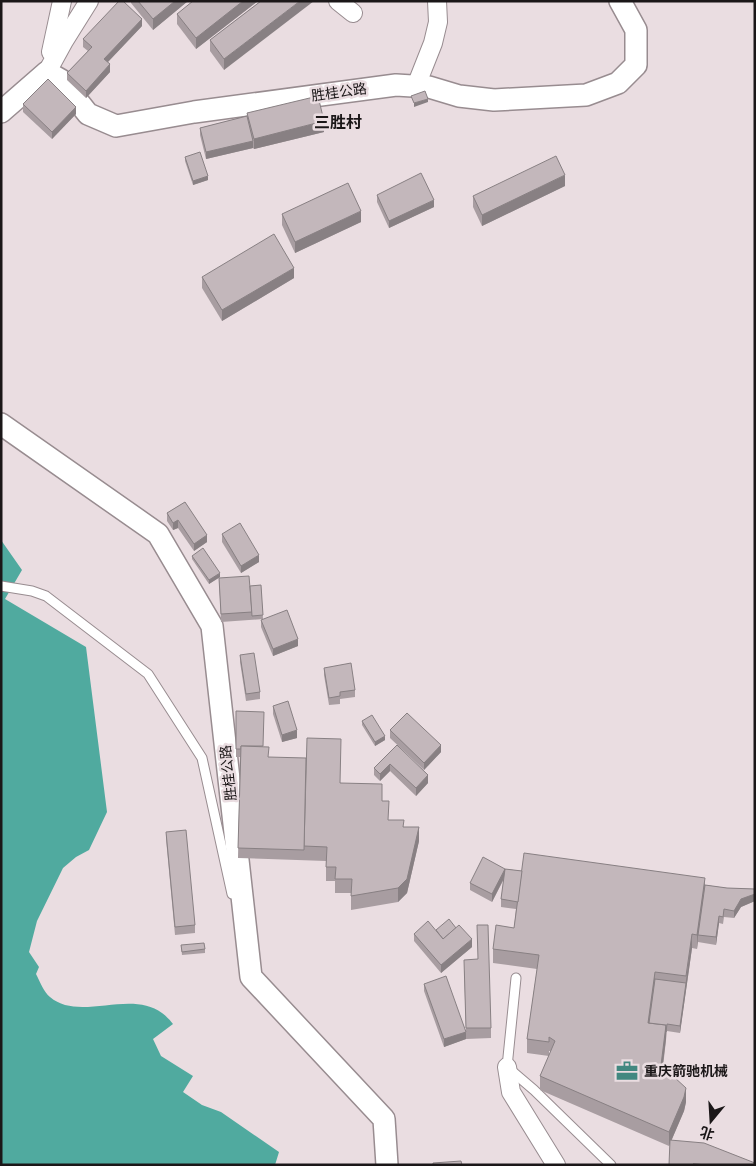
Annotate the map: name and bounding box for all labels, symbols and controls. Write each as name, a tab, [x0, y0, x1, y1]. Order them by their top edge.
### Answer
street label: 胜桂公路	[310, 80, 368, 105]
district label: 三胜村	[314, 113, 362, 132]
street label: 胜桂公路	[217, 744, 240, 802]
office icon: 重庆箭驰机械	[614, 1058, 640, 1084]
place label: 重庆箭驰机械	[644, 1063, 728, 1080]
north arrow	[686, 1096, 736, 1146]
text: 北	[698, 1123, 716, 1143]

